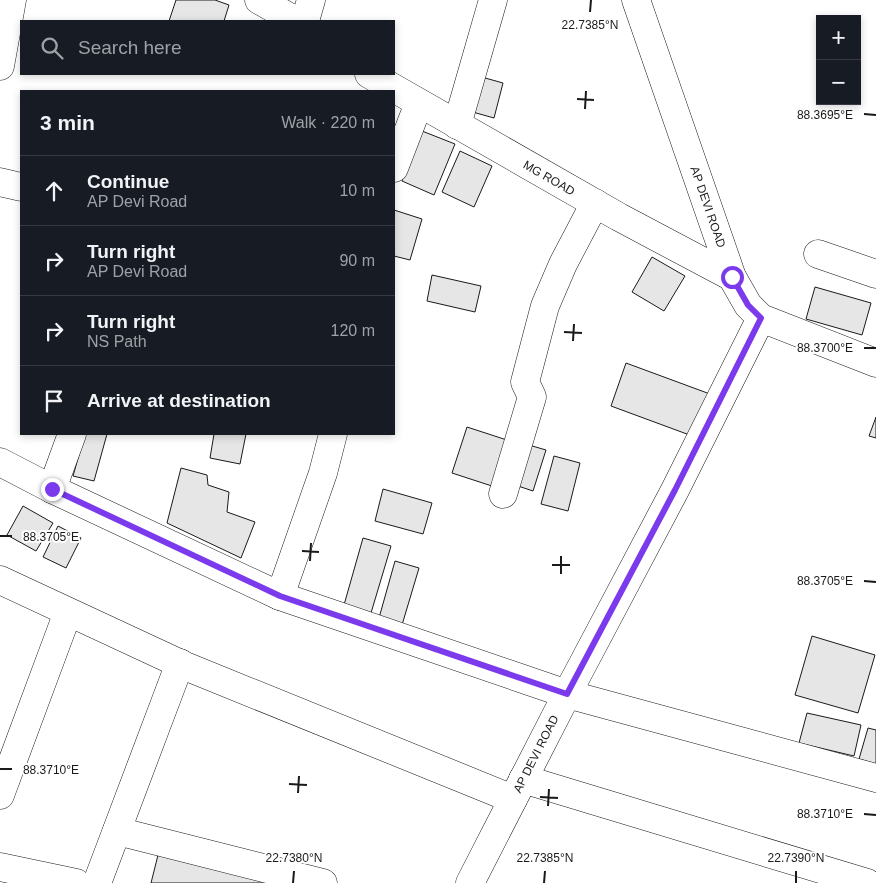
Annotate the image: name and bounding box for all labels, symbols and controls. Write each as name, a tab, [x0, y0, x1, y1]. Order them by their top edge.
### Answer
map controls	[816, 15, 861, 105]
button: +	[816, 15, 861, 60]
text: 22.7385°N	[562, 18, 618, 32]
search box	[20, 20, 395, 75]
icon: search	[38, 34, 66, 62]
text: Search here	[78, 37, 182, 58]
button: −	[816, 60, 861, 105]
text: 88.3695°E	[797, 108, 853, 122]
text: 3 min	[40, 111, 95, 134]
text: Walk · 220 m	[281, 114, 375, 131]
street label: MG ROAD	[521, 158, 578, 199]
street label: AP DEVI ROAD	[688, 164, 729, 250]
text: Continue	[87, 171, 169, 192]
icon: ahead	[40, 177, 68, 205]
text: 10 m	[339, 182, 375, 199]
text: AP Devi Road	[87, 193, 187, 210]
text: Turn right	[87, 241, 175, 262]
icon: right	[40, 247, 68, 275]
text: 90 m	[339, 252, 375, 269]
text: AP Devi Road	[87, 263, 187, 280]
route start	[721, 266, 744, 289]
text: Turn right	[87, 311, 175, 332]
icon: right	[40, 317, 68, 345]
text: 120 m	[331, 322, 375, 339]
text: NS Path	[87, 333, 147, 350]
text: 88.3700°E	[797, 341, 853, 355]
icon: arrive	[40, 387, 68, 415]
text: Arrive at destination	[87, 390, 271, 411]
route end	[41, 478, 64, 501]
text: 88.3705°E	[23, 530, 79, 544]
text: 88.3705°E	[797, 574, 853, 588]
street label: AP DEVI ROAD	[510, 713, 562, 795]
text: 88.3710°E	[23, 763, 79, 777]
text: 88.3710°E	[797, 807, 853, 821]
text: 22.7380°N	[266, 851, 322, 865]
text: 22.7385°N	[517, 851, 573, 865]
text: 22.7390°N	[768, 851, 824, 865]

